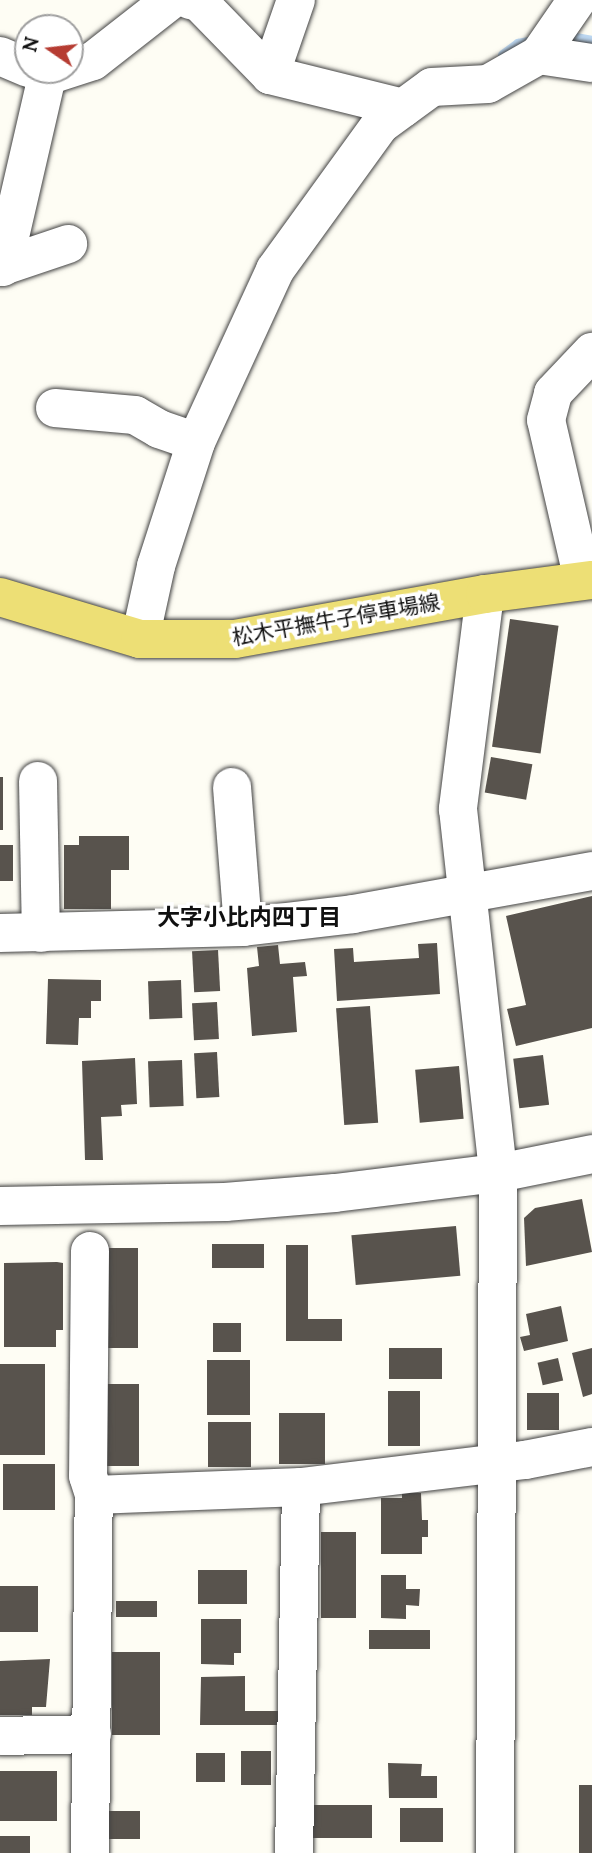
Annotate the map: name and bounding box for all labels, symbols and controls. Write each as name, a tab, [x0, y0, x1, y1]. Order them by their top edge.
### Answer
north arrow	[14, 14, 84, 84]
text: N	[17, 34, 44, 54]
street label: 松木平撫牛子停車場線	[230, 589, 442, 651]
district label: 大字小比内四丁目	[157, 903, 341, 931]

